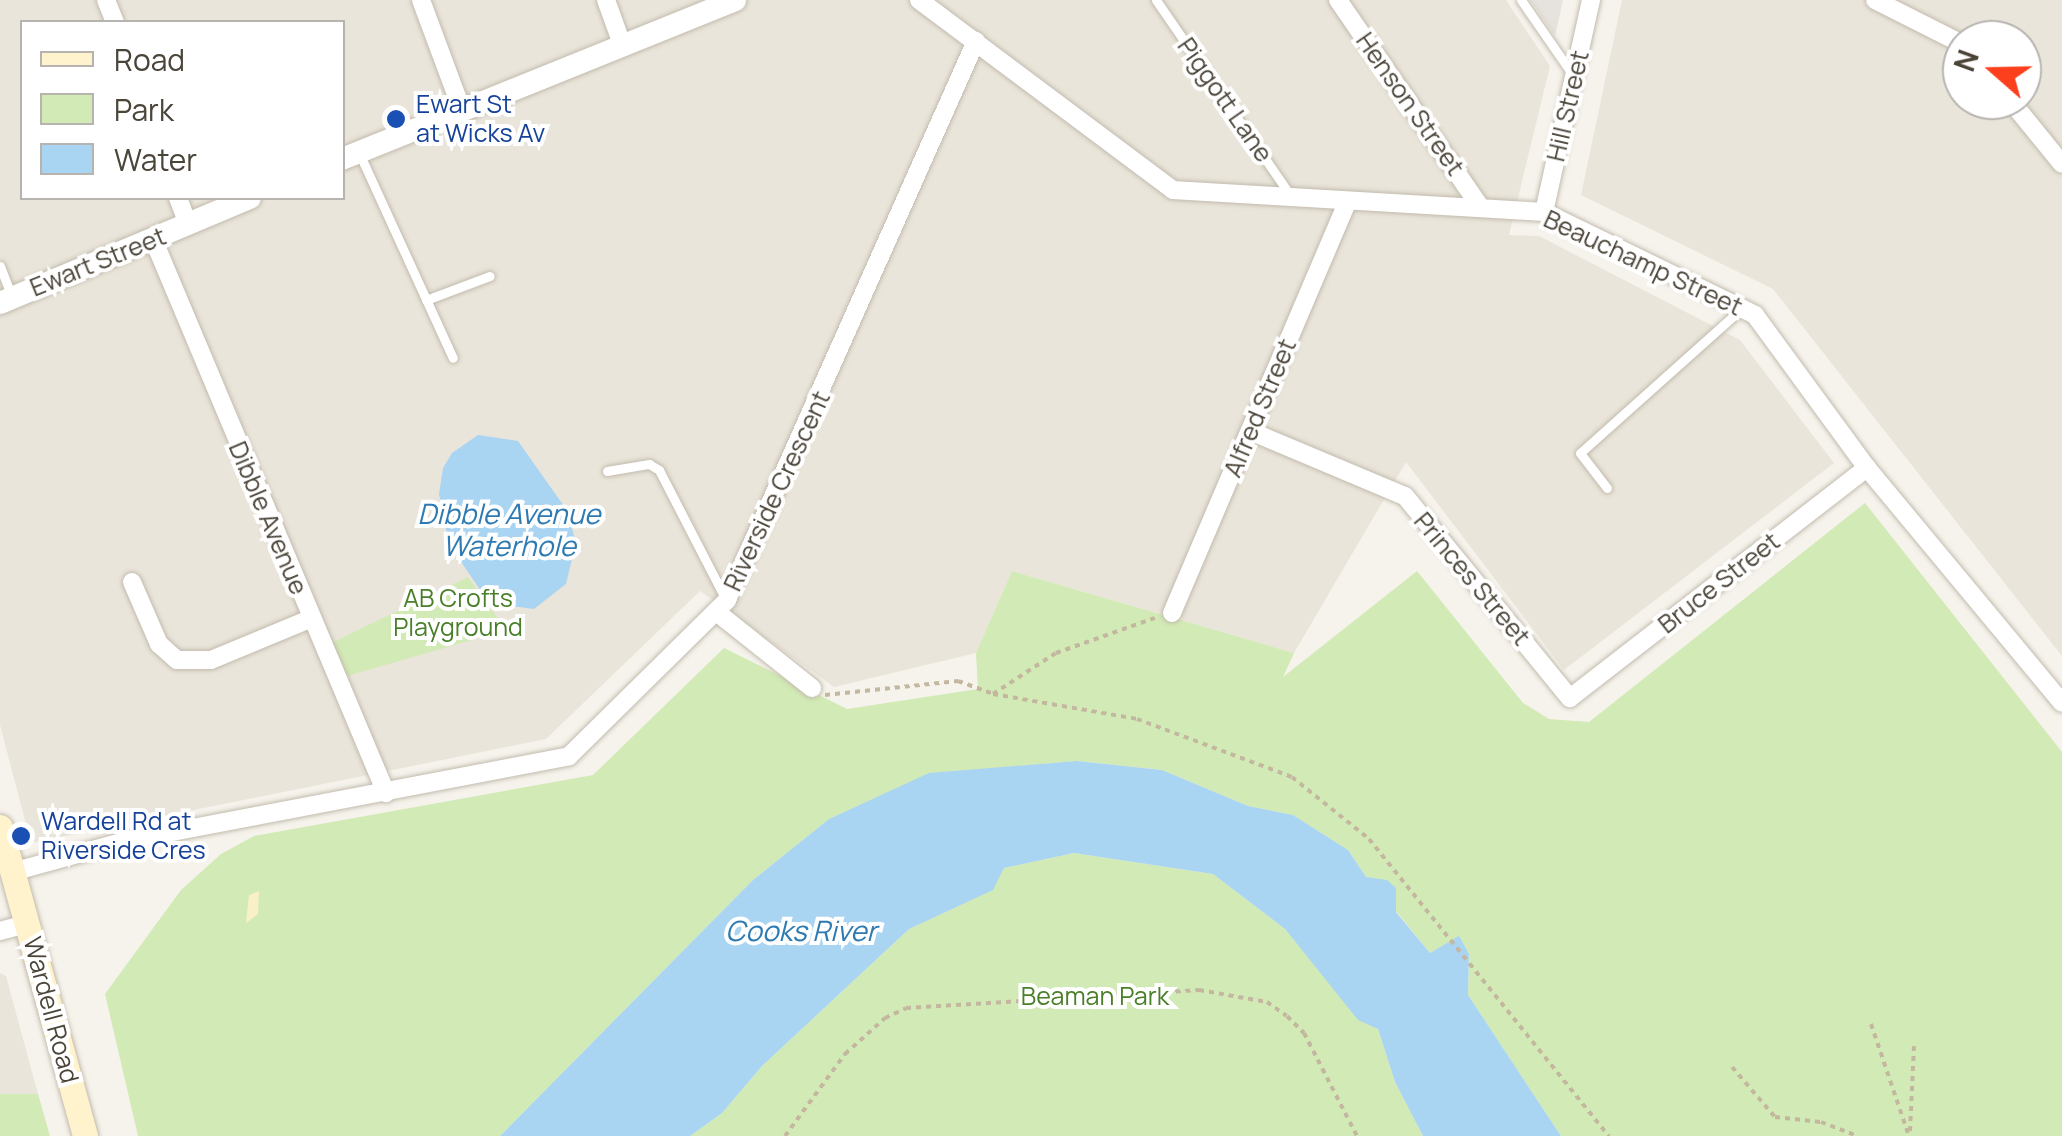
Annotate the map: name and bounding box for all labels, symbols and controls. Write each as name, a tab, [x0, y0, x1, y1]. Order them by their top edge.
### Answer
legend	[20, 20, 345, 200]
north arrow	[1942, 20, 2042, 120]
street label: Henson Street	[1350, 27, 1470, 181]
street label: Piggott Lane	[1171, 32, 1279, 168]
text: Road	[114, 39, 185, 80]
text: N	[1944, 44, 1987, 76]
street label: Hill Street	[1541, 48, 1595, 164]
text: Park	[114, 89, 174, 130]
place label: Ewart St at Wicks Av	[416, 90, 545, 149]
marker: Ewart St at Wicks Av	[385, 108, 407, 130]
text: Water	[114, 139, 197, 180]
street label: Beauchamp Street	[1539, 204, 1747, 322]
street label: Ewart Street	[26, 221, 170, 303]
street label: Alfred Street	[1217, 334, 1303, 482]
street label: Riverside Crescent	[717, 386, 837, 596]
street label: Dibble Avenue	[222, 437, 314, 599]
water label: Dibble Avenue Waterhole	[418, 496, 600, 562]
street label: Princes Street	[1408, 506, 1536, 652]
street label: Bruce Street	[1652, 526, 1786, 640]
park label: AB Crofts Playground	[393, 584, 523, 643]
place label: Wardell Rd at Riverside Cres	[41, 807, 206, 866]
marker: Wardell Rd at Riverside Cres	[10, 825, 32, 847]
water label: Cooks River	[725, 913, 877, 947]
street label: Wardell Road	[17, 934, 85, 1086]
park label: Beaman Park	[1021, 981, 1169, 1011]

